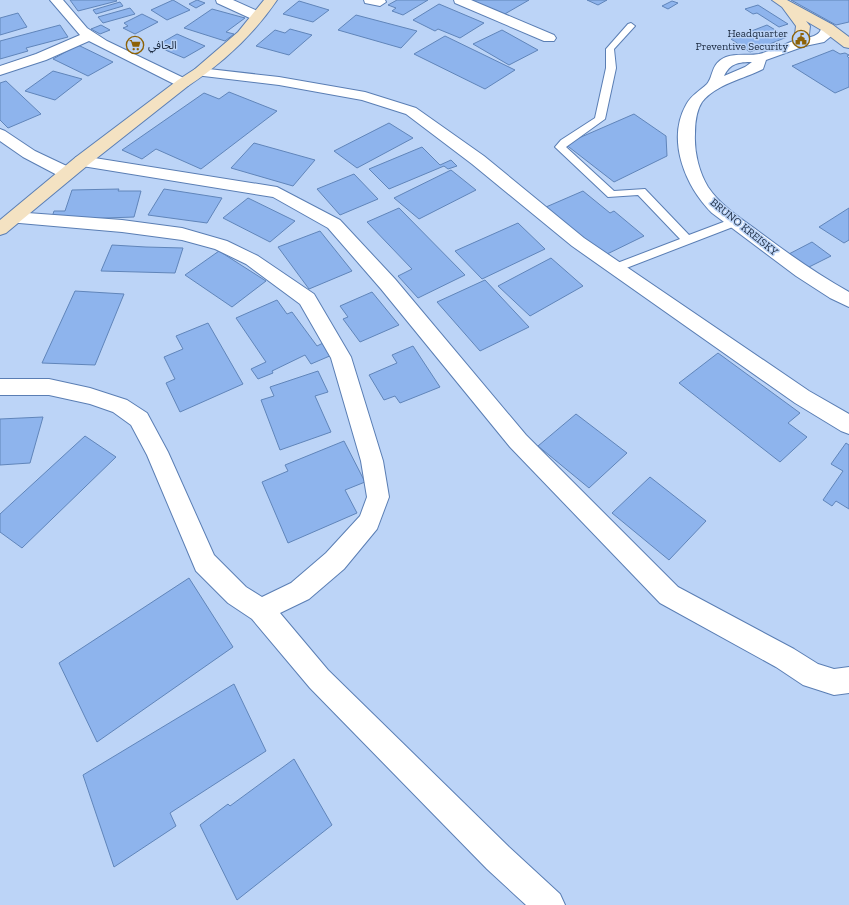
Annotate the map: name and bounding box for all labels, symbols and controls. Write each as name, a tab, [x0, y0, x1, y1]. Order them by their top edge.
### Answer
place label: Headquarter Preventive Security	[695, 27, 788, 53]
public building icon: Headquarter Preventive Security	[791, 29, 811, 49]
supermarket icon: الحافي	[125, 35, 145, 55]
place label: الحافي	[148, 39, 177, 54]
street label: BRUNO KREISKY	[708, 196, 781, 258]

